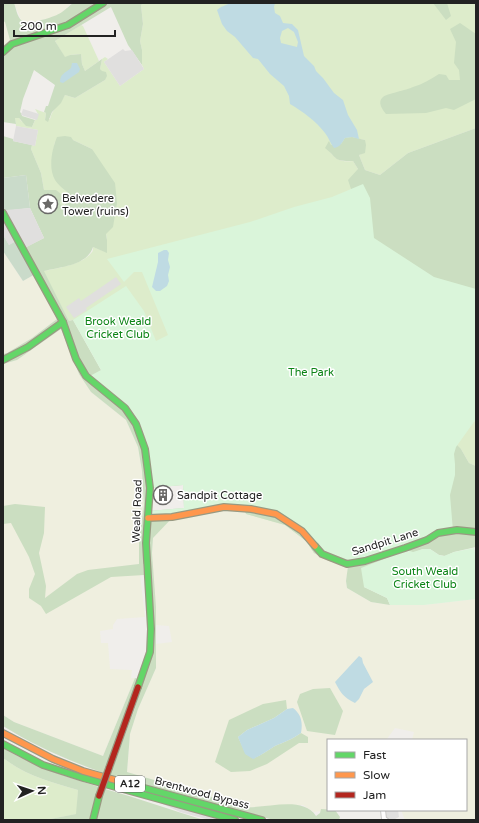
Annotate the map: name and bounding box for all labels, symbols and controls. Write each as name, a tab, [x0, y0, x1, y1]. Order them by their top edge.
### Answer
scale bar	[14, 12, 115, 38]
text: 200 m	[20, 19, 57, 33]
place label: Belvedere Tower (ruins)	[62, 192, 129, 218]
place icon: Belvedere Tower (ruins)	[37, 193, 59, 215]
park label: Brook Weald Cricket Club	[85, 315, 151, 341]
park label: The Park	[288, 366, 334, 379]
street label: Weald Road	[129, 479, 145, 543]
building icon: Sandpit Cottage	[152, 484, 174, 506]
place label: Sandpit Cottage	[177, 489, 262, 502]
street label: Sandpit Lane	[350, 526, 420, 558]
park label: South Weald Cricket Club	[392, 565, 458, 591]
legend	[327, 739, 467, 811]
text: Fast	[363, 748, 387, 762]
text: Slow	[363, 768, 390, 782]
north arrow	[12, 771, 52, 811]
street label: Brentwood Bypass	[153, 774, 251, 812]
road number: A12	[115, 776, 145, 792]
text: N	[35, 786, 48, 795]
text: Jam	[363, 788, 386, 802]

